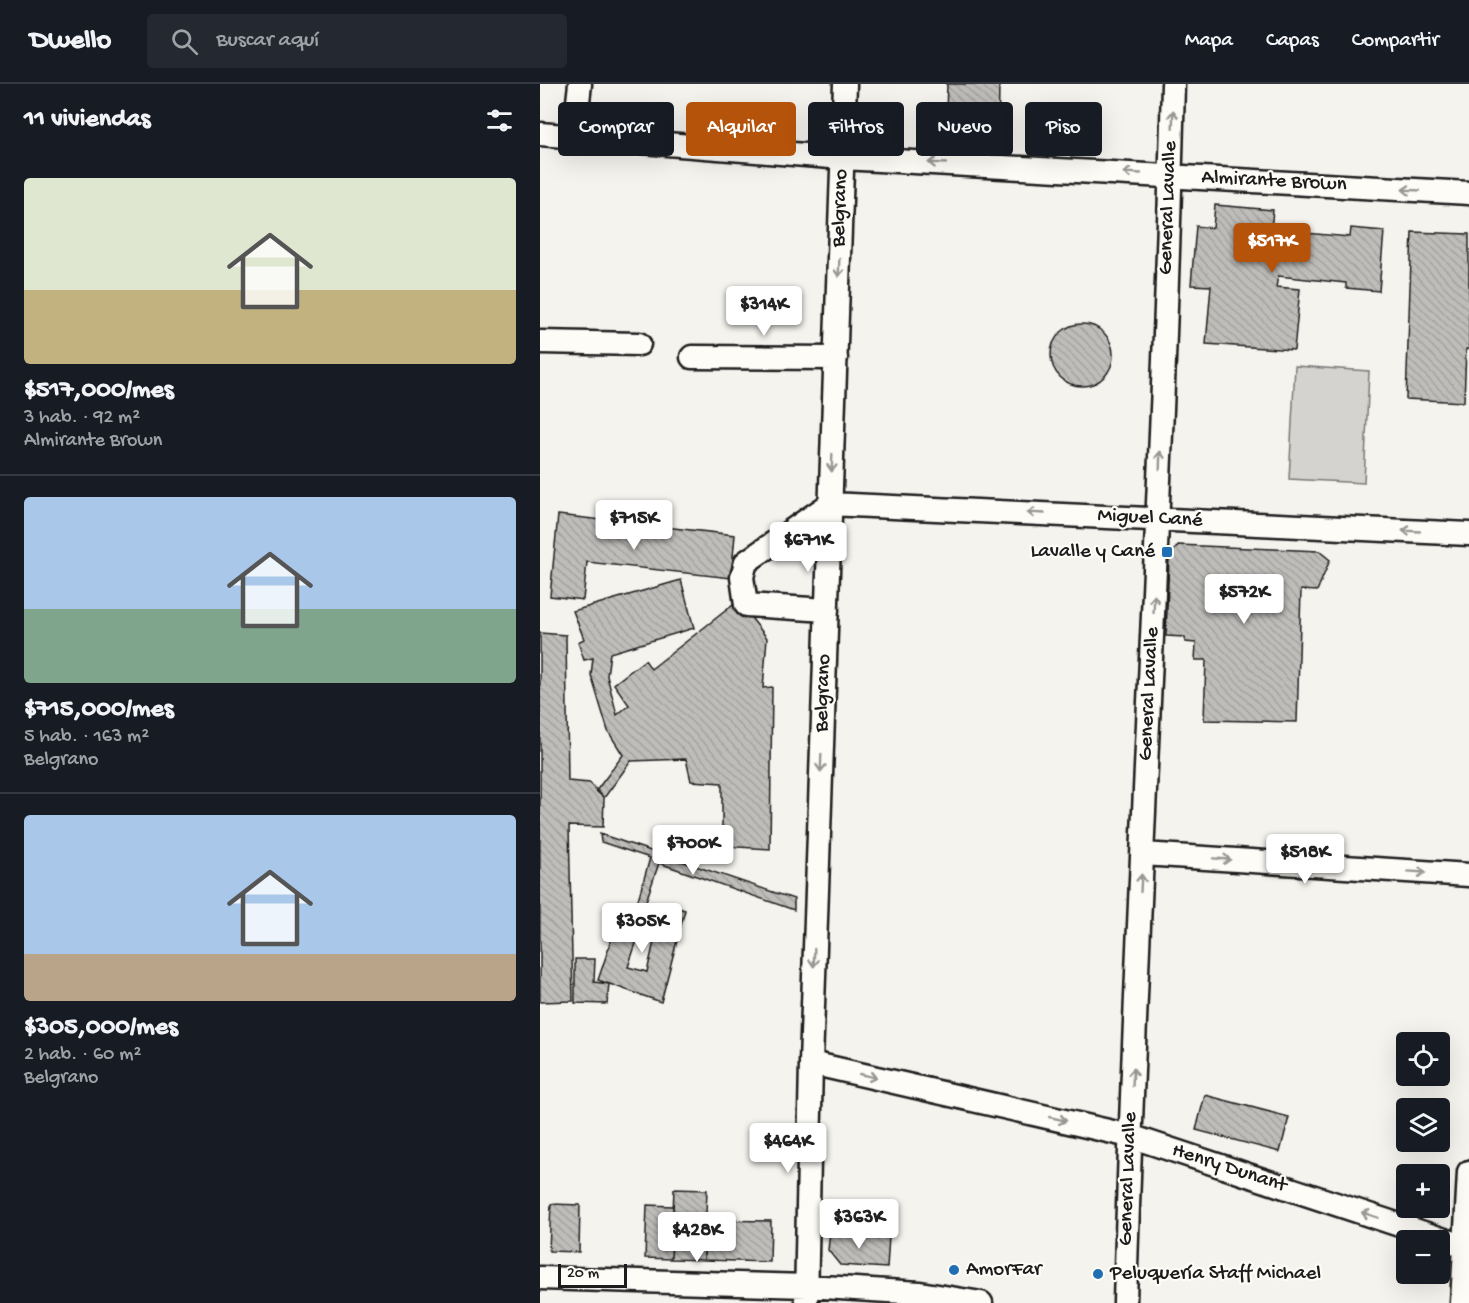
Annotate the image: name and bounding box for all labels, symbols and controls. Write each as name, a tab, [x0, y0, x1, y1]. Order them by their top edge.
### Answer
search box	[147, 14, 567, 68]
text: Dwello	[30, 25, 111, 58]
icon: search	[168, 25, 201, 58]
text: Buscar aquí	[216, 28, 319, 54]
text: Mapa	[1185, 29, 1233, 54]
text: Capas	[1266, 29, 1319, 54]
text: Compartir	[1352, 29, 1439, 54]
chip: Comprar	[558, 102, 674, 156]
chip: Alquilar	[686, 102, 796, 156]
chip: Filtros	[808, 102, 904, 156]
chip: Nuevo	[916, 102, 1013, 156]
chip: Piso	[1025, 102, 1102, 156]
icon: filters	[483, 104, 516, 137]
text: 11 viviendas	[24, 105, 150, 136]
one-way arrow	[1167, 109, 1178, 129]
street label: General Lavalle	[1154, 139, 1184, 275]
one-way arrow	[928, 157, 948, 168]
street label: Almirante Brown	[1201, 166, 1347, 198]
street label: Belgrano	[827, 168, 855, 248]
one-way arrow	[1123, 168, 1143, 179]
one-way arrow	[1401, 184, 1421, 195]
icon: home	[216, 217, 324, 325]
pin: $517K	[1230, 223, 1314, 274]
text: $517K	[1248, 231, 1297, 254]
one-way arrow	[833, 258, 845, 278]
pin: $314K	[722, 286, 806, 337]
text: $314K	[740, 294, 788, 317]
text: $517,000/mes	[24, 376, 174, 407]
text: 3 hab. · 92 m²	[24, 407, 140, 430]
text: Almirante Brown	[24, 430, 162, 453]
one-way arrow	[1154, 451, 1166, 471]
one-way arrow	[826, 453, 837, 473]
pin: $715K	[592, 500, 676, 551]
street label: Miguel Cané	[1097, 504, 1204, 534]
text: $715K	[610, 508, 659, 531]
one-way arrow	[1027, 508, 1047, 519]
pin: $671K	[766, 522, 850, 573]
one-way arrow	[1401, 526, 1421, 537]
text: $671K	[784, 530, 832, 553]
icon: home	[216, 536, 324, 644]
place label: Lavalle y Cané	[1031, 540, 1156, 565]
marker: Lavalle y Cané	[1160, 545, 1174, 559]
pin: $572K	[1202, 574, 1286, 625]
text: $572K	[1219, 582, 1269, 605]
one-way arrow	[1148, 594, 1160, 614]
street label: General Lavalle	[1134, 625, 1166, 762]
street label: Belgrano	[810, 653, 838, 733]
text: $715,000/mes	[24, 695, 174, 726]
text: 5 hab. · 163 m²	[24, 726, 149, 749]
text: Belgrano	[24, 749, 98, 772]
one-way arrow	[816, 753, 827, 773]
pin: $700K	[651, 825, 735, 876]
text: $700K	[666, 833, 720, 856]
pin: $518K	[1263, 834, 1347, 885]
text: $518K	[1280, 842, 1330, 865]
icon: home	[216, 854, 324, 962]
one-way arrow	[1212, 854, 1232, 865]
one-way arrow	[1406, 866, 1426, 877]
one-way arrow	[1136, 873, 1147, 893]
pin: $305K	[600, 903, 684, 954]
text: $305K	[616, 911, 668, 934]
one-way arrow	[809, 947, 820, 967]
text: $305,000/mes	[24, 1013, 178, 1044]
map controls	[1396, 1032, 1450, 1284]
button: locate	[1396, 1032, 1450, 1086]
text: 2 hab. · 60 m²	[24, 1044, 141, 1067]
text: Belgrano	[24, 1067, 98, 1090]
one-way arrow	[1127, 1068, 1138, 1088]
one-way arrow	[858, 1070, 877, 1082]
button: layers	[1396, 1098, 1450, 1152]
street label: General Lavalle	[1114, 1110, 1144, 1246]
one-way arrow	[1048, 1114, 1067, 1126]
pin: $464K	[746, 1123, 830, 1174]
text: $464K	[763, 1131, 813, 1154]
street label: Henry Dunant	[1168, 1139, 1292, 1200]
button: +	[1396, 1164, 1450, 1218]
pin: $363K	[817, 1199, 901, 1250]
text: $363K	[834, 1207, 884, 1230]
one-way arrow	[1361, 1209, 1380, 1220]
pin: $428K	[655, 1212, 739, 1263]
text: $428K	[672, 1220, 722, 1243]
button: −	[1396, 1230, 1450, 1284]
place label: AmorFar	[966, 1258, 1043, 1283]
scale bar	[558, 1261, 627, 1288]
place label: Peluquería Staff Michael	[1109, 1262, 1321, 1287]
marker: AmorFar	[947, 1263, 961, 1277]
text: 20 m	[567, 1265, 599, 1284]
marker: Peluquería Staff Michael	[1091, 1267, 1105, 1281]

